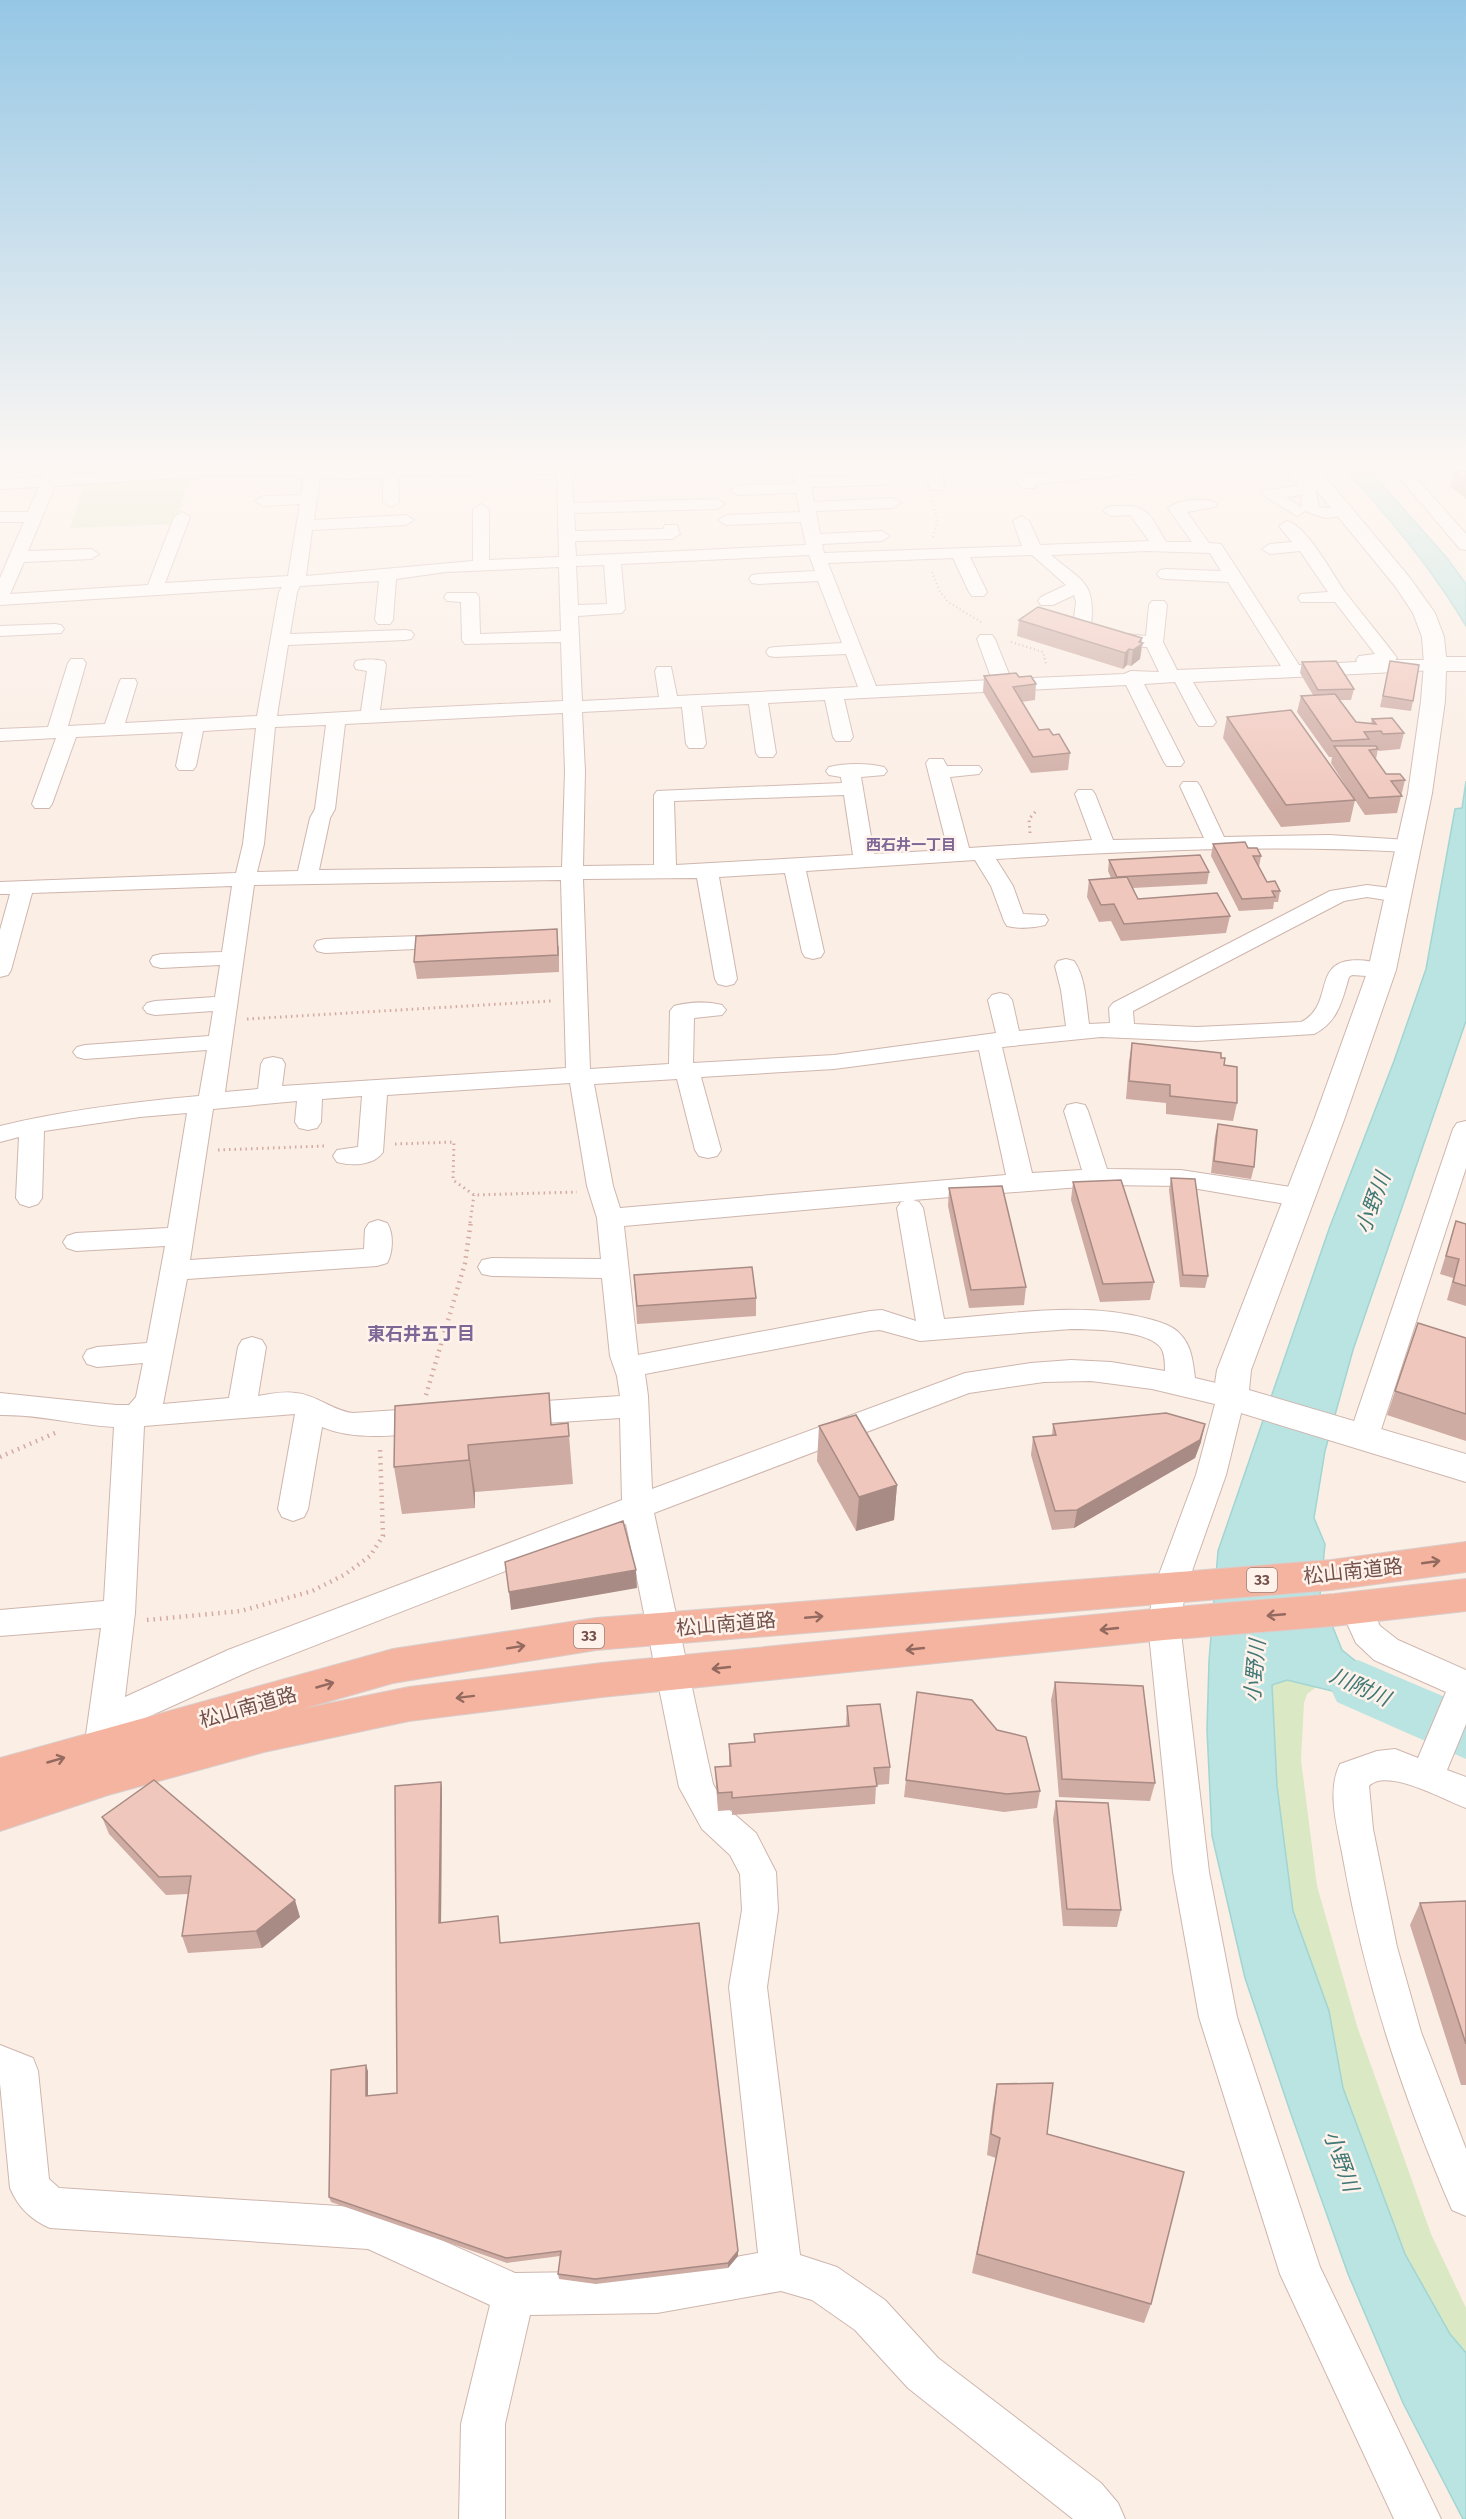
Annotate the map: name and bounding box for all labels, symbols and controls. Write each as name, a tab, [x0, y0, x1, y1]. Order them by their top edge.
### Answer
district label: 西石井一丁目	[866, 836, 956, 854]
water label: 小野川	[1350, 1167, 1397, 1237]
district label: 東石井五丁目	[367, 1323, 475, 1345]
street label: 松山南道路	[1302, 1554, 1404, 1588]
one-way arrow	[1420, 1556, 1440, 1567]
road number: 33	[1247, 1568, 1277, 1592]
street label: 松山南道路	[675, 1608, 777, 1640]
one-way arrow	[1266, 1610, 1286, 1621]
one-way arrow	[804, 1611, 824, 1622]
road number: 33	[574, 1624, 604, 1648]
one-way arrow	[1100, 1624, 1120, 1635]
water label: 小野川	[1239, 1636, 1271, 1704]
one-way arrow	[506, 1641, 525, 1652]
one-way arrow	[906, 1644, 926, 1655]
water label: 川附川	[1326, 1662, 1396, 1713]
one-way arrow	[712, 1663, 732, 1674]
one-way arrow	[315, 1679, 334, 1690]
street label: 松山南道路	[197, 1682, 299, 1732]
one-way arrow	[455, 1692, 475, 1703]
one-way arrow	[46, 1754, 65, 1765]
water label: 小野川	[1318, 2127, 1365, 2197]

